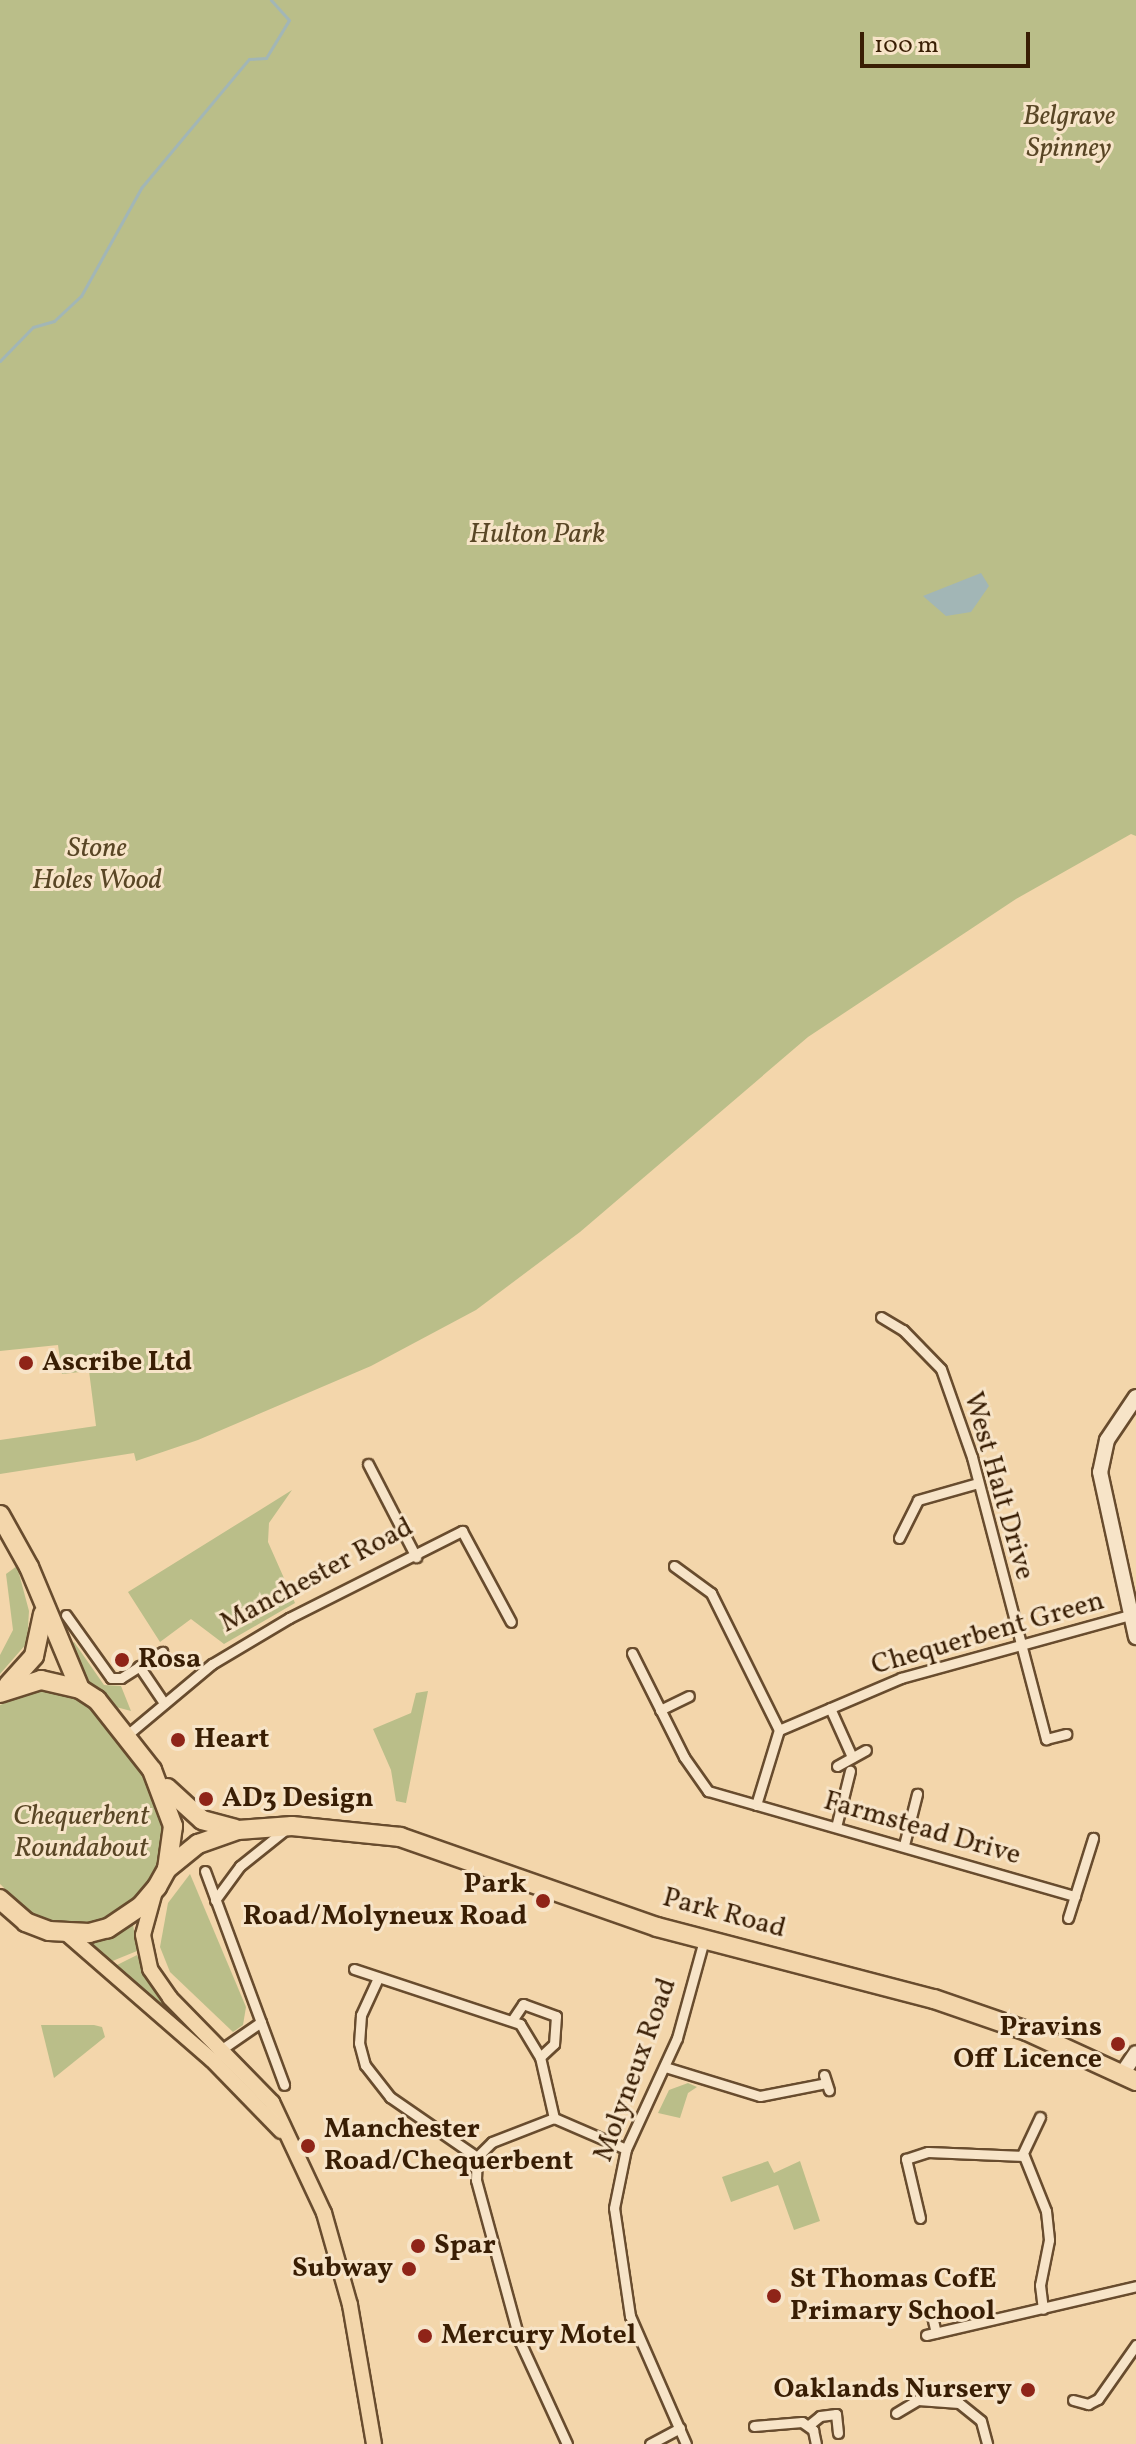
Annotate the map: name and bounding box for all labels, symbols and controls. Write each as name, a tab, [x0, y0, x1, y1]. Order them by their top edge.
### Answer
scale bar	[864, 16, 1034, 66]
text: 100 m	[874, 29, 939, 63]
park label: Belgrave Spinney	[1023, 100, 1115, 166]
park label: Hulton Park	[469, 518, 605, 552]
park label: Stone Holes Wood	[32, 832, 162, 898]
place label: Ascribe Ltd	[42, 1346, 192, 1380]
marker: Ascribe Ltd	[17, 1354, 35, 1372]
street label: West Halt Drive	[955, 1388, 1041, 1584]
street label: Manchester Road	[215, 1511, 419, 1641]
street label: Chequerbent Green	[868, 1585, 1108, 1683]
place label: Rosa	[138, 1643, 201, 1677]
marker: Rosa	[113, 1651, 131, 1669]
place label: Heart	[194, 1723, 269, 1757]
marker: Heart	[169, 1731, 187, 1749]
place label: AD3 Design	[222, 1782, 374, 1816]
street label: Farmstead Drive	[820, 1785, 1024, 1873]
marker: AD3 Design	[197, 1790, 215, 1808]
park label: Chequerbent Roundabout	[13, 1800, 149, 1866]
place label: Park Road/Molyneux Road	[243, 1868, 527, 1934]
street label: Park Road	[659, 1881, 789, 1947]
marker: Park Road/Molyneux Road	[534, 1892, 552, 1910]
street label: Molyneux Road	[587, 1974, 685, 2166]
place label: Pravins Off Licence	[956, 2011, 1102, 2077]
marker: Pravins Off Licence	[1109, 2035, 1127, 2053]
place label: Manchester Road/Chequerbent	[324, 2113, 573, 2179]
marker: Manchester Road/Chequerbent	[299, 2137, 317, 2155]
place label: Spar	[434, 2229, 496, 2263]
marker: Spar	[409, 2237, 427, 2255]
place label: Subway	[292, 2252, 393, 2286]
marker: Subway	[400, 2260, 418, 2278]
place label: St Thomas CofE Primary School	[790, 2263, 997, 2329]
marker: St Thomas CofE Primary School	[765, 2287, 783, 2305]
place label: Mercury Motel	[441, 2319, 637, 2353]
marker: Mercury Motel	[416, 2327, 434, 2345]
place label: Oaklands Nursery	[773, 2373, 1012, 2407]
marker: Oaklands Nursery	[1019, 2381, 1037, 2399]

